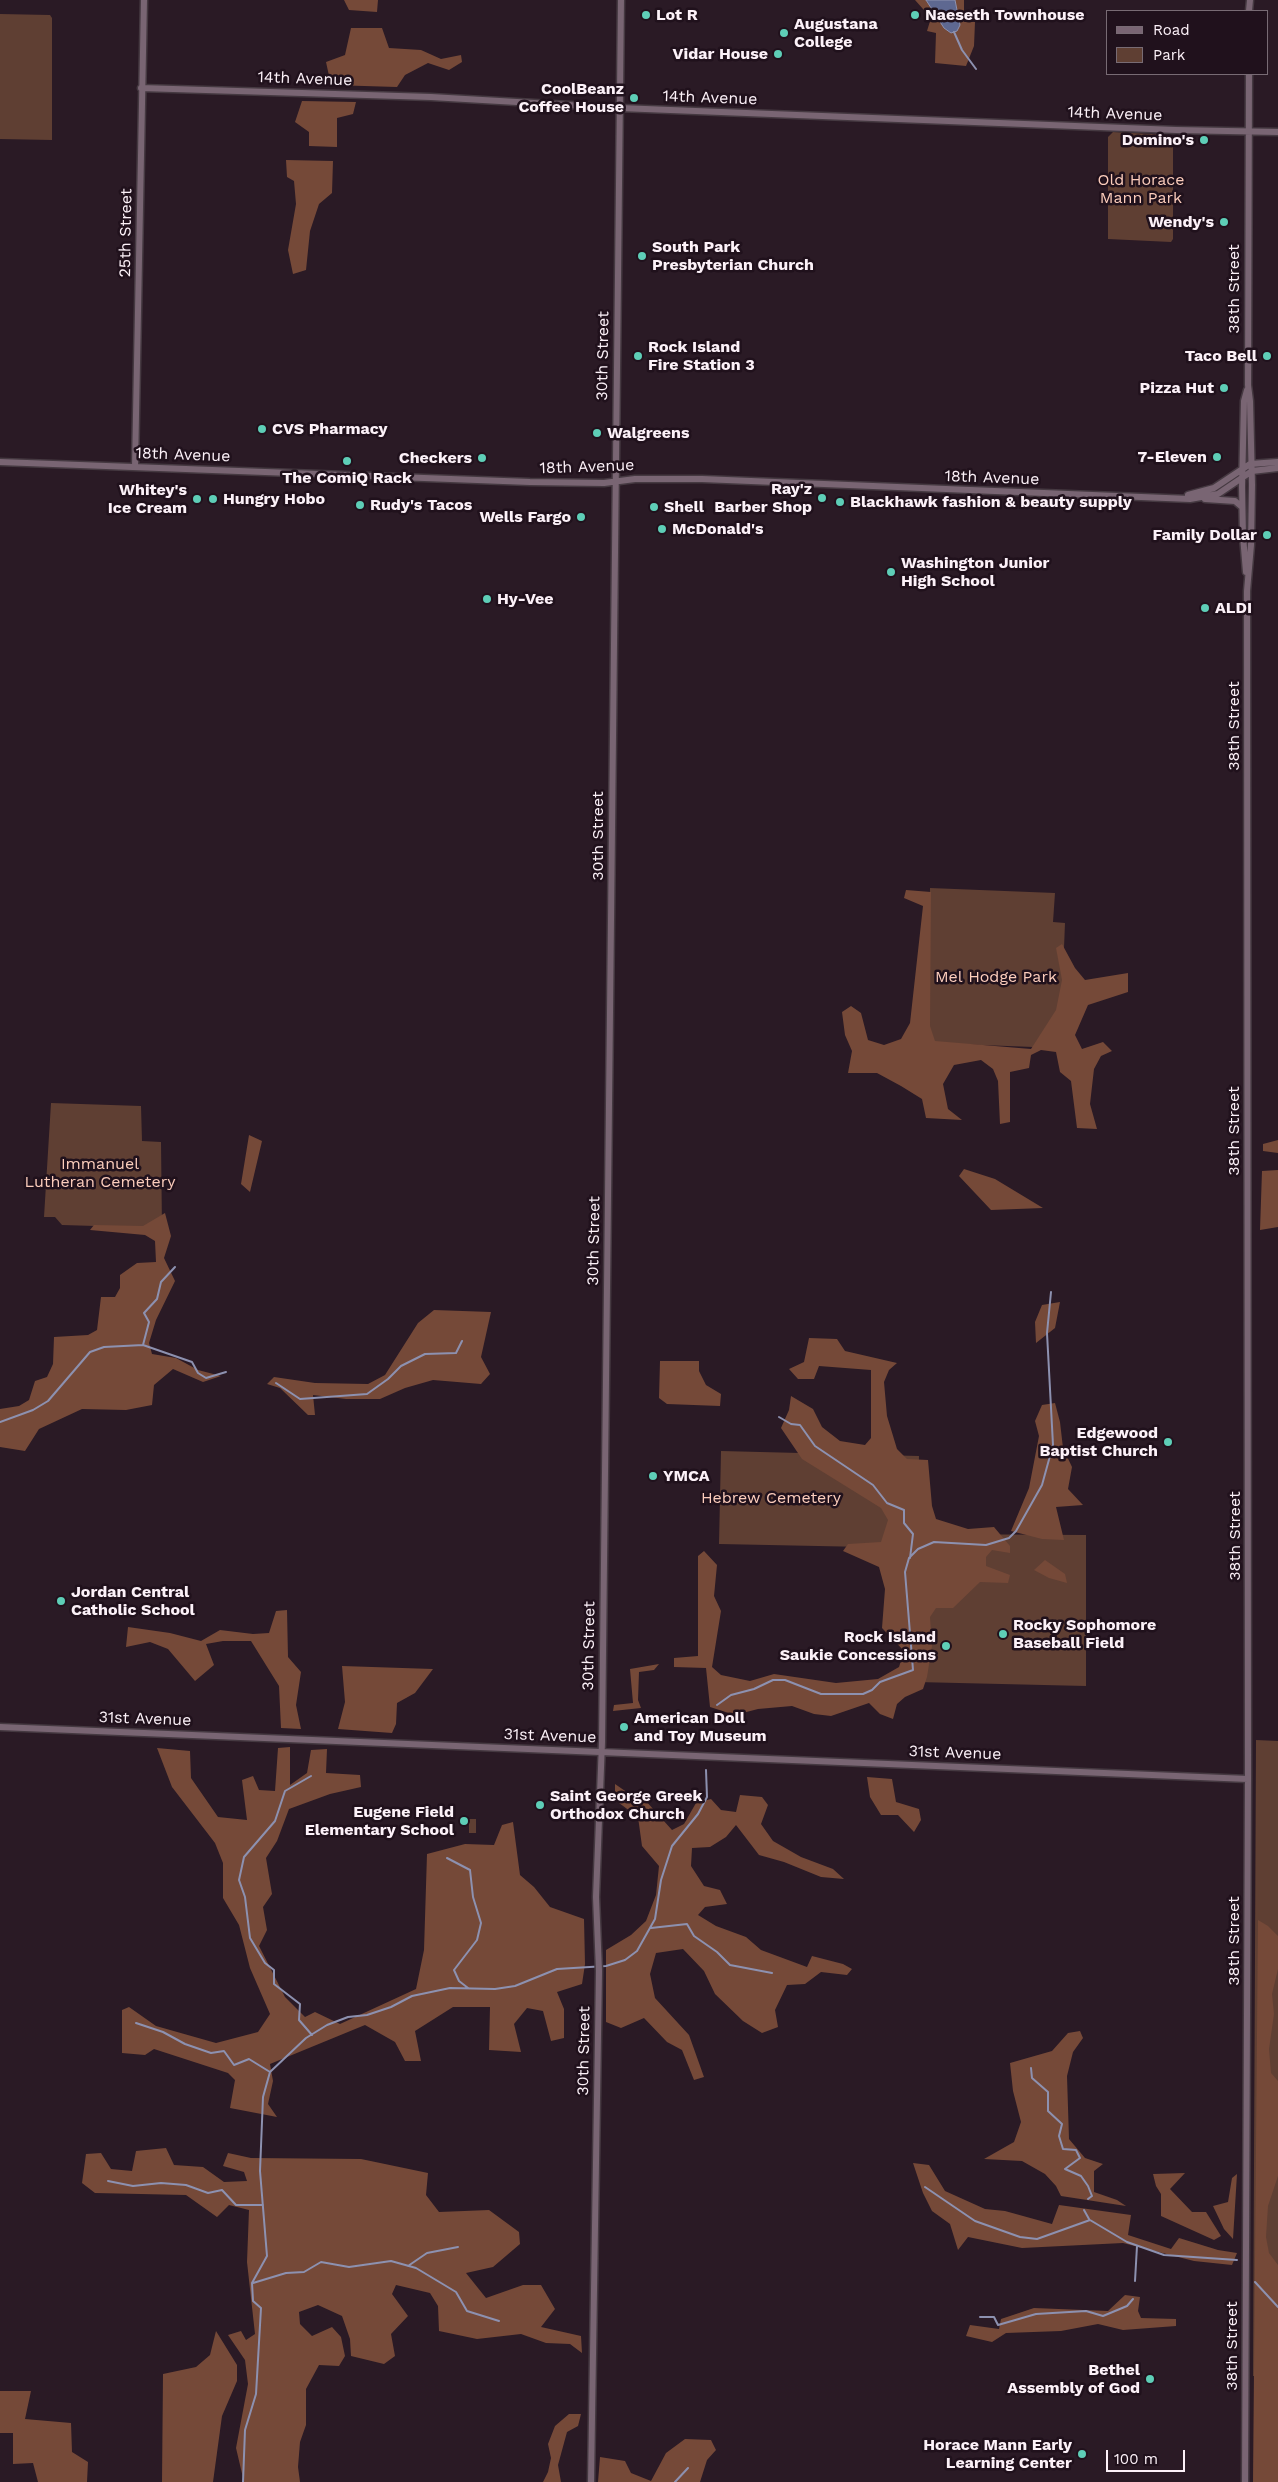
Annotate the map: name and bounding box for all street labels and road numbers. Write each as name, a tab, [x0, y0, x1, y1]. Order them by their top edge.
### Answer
street label: 14th Avenue	[257, 68, 353, 90]
street label: 14th Avenue	[662, 87, 758, 109]
street label: 14th Avenue	[1067, 103, 1163, 125]
street label: 25th Street	[116, 188, 136, 278]
street label: 38th Street	[1224, 244, 1244, 334]
street label: 30th Street	[593, 311, 613, 401]
street label: 18th Avenue	[135, 444, 231, 466]
street label: 18th Avenue	[539, 456, 635, 478]
street label: 18th Avenue	[944, 467, 1040, 489]
street label: 38th Street	[1224, 681, 1244, 771]
street label: 30th Street	[588, 791, 608, 881]
street label: 38th Street	[1224, 1086, 1244, 1176]
street label: 30th Street	[584, 1196, 604, 1286]
street label: 38th Street	[1225, 1491, 1245, 1581]
street label: 30th Street	[579, 1601, 599, 1691]
street label: 31st Avenue	[98, 1708, 192, 1730]
street label: 31st Avenue	[503, 1725, 597, 1747]
street label: 31st Avenue	[908, 1742, 1002, 1764]
street label: 38th Street	[1224, 1896, 1244, 1986]
street label: 30th Street	[574, 2006, 594, 2096]
street label: 38th Street	[1222, 2301, 1242, 2391]

